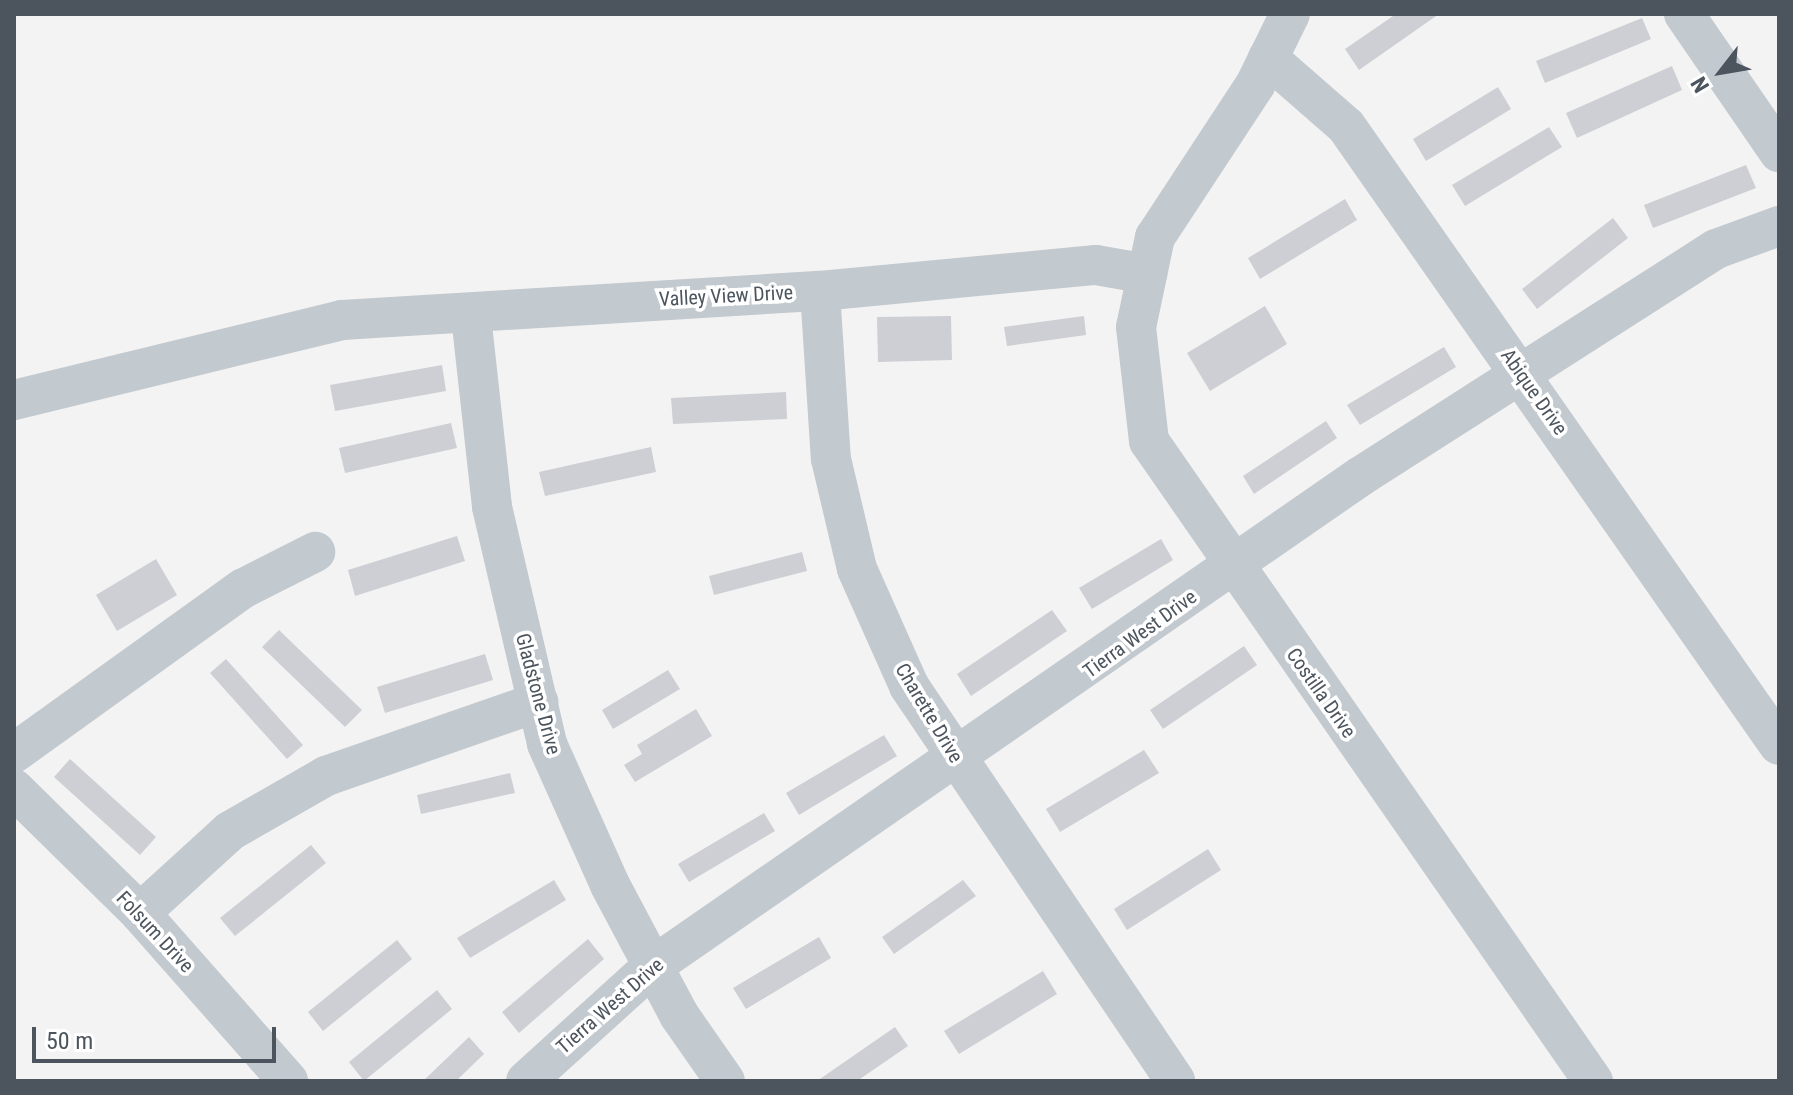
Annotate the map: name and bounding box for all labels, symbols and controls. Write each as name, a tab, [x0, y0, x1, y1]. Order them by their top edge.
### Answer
north arrow	[1681, 32, 1761, 112]
text: N	[1686, 72, 1714, 97]
street label: Valley View Drive	[658, 281, 794, 311]
street label: Abique Drive	[1496, 344, 1572, 440]
street label: Tierra West Drive	[1079, 585, 1201, 683]
street label: Gladstone Drive	[510, 631, 566, 757]
street label: Costilla Drive	[1281, 643, 1361, 743]
street label: Charette Drive	[890, 659, 968, 767]
street label: Folsum Drive	[111, 886, 199, 978]
street label: Tierra West Drive	[551, 953, 669, 1059]
scale bar	[36, 1011, 280, 1061]
text: 50 m	[46, 1027, 93, 1055]

